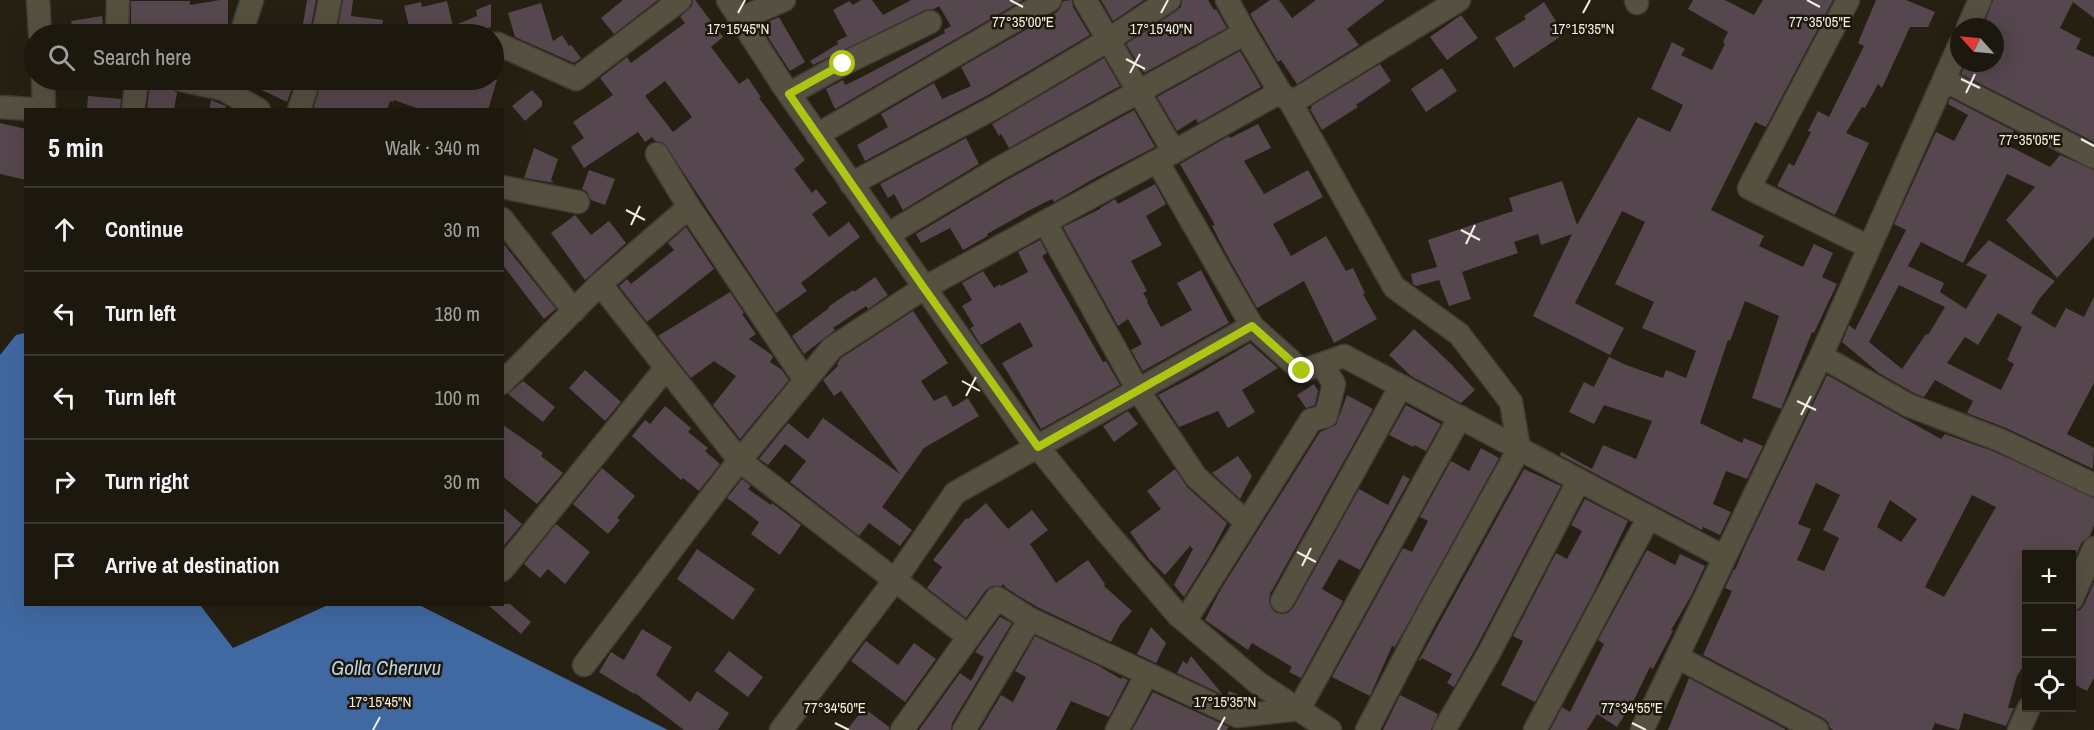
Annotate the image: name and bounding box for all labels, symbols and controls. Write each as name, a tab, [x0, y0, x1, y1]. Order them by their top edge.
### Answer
text: 77°35'00"E	[992, 11, 1054, 32]
text: 77°35'05"E	[1789, 11, 1851, 32]
text: 17°15'45"N	[707, 18, 769, 39]
text: 17°15'40"N	[1130, 18, 1192, 39]
text: 17°15'35"N	[1552, 18, 1614, 39]
north arrow	[1950, 18, 2004, 72]
search box	[24, 24, 504, 90]
icon: search	[45, 41, 78, 74]
text: Search here	[93, 42, 191, 72]
route start	[829, 50, 855, 76]
text: 77°35'05"E	[1999, 129, 2061, 150]
text: 5 min	[48, 130, 104, 165]
text: Walk · 340 m	[385, 134, 480, 161]
icon: ahead	[48, 213, 81, 246]
text: Continue	[105, 214, 183, 244]
text: 30 m	[444, 216, 480, 243]
icon: left	[48, 297, 81, 330]
text: Turn left	[105, 298, 176, 328]
text: 180 m	[434, 300, 480, 327]
route end	[1288, 357, 1314, 383]
icon: left	[48, 381, 81, 414]
text: Turn left	[105, 382, 176, 412]
text: 100 m	[434, 384, 480, 411]
icon: right	[48, 465, 81, 498]
text: Turn right	[105, 466, 189, 496]
text: 30 m	[444, 468, 480, 495]
icon: arrive	[48, 549, 81, 582]
text: Arrive at destination	[105, 550, 279, 580]
map controls	[2022, 550, 2076, 712]
button: +	[2022, 550, 2076, 604]
button: −	[2022, 604, 2076, 658]
water label: Golla Cheruvu	[331, 653, 441, 682]
button: locate	[2022, 658, 2076, 712]
text: 17°15'45"N	[349, 691, 411, 712]
text: 17°15'35"N	[1194, 691, 1256, 712]
text: 77°34'50"E	[804, 697, 866, 718]
text: 77°34'55"E	[1601, 697, 1663, 718]

